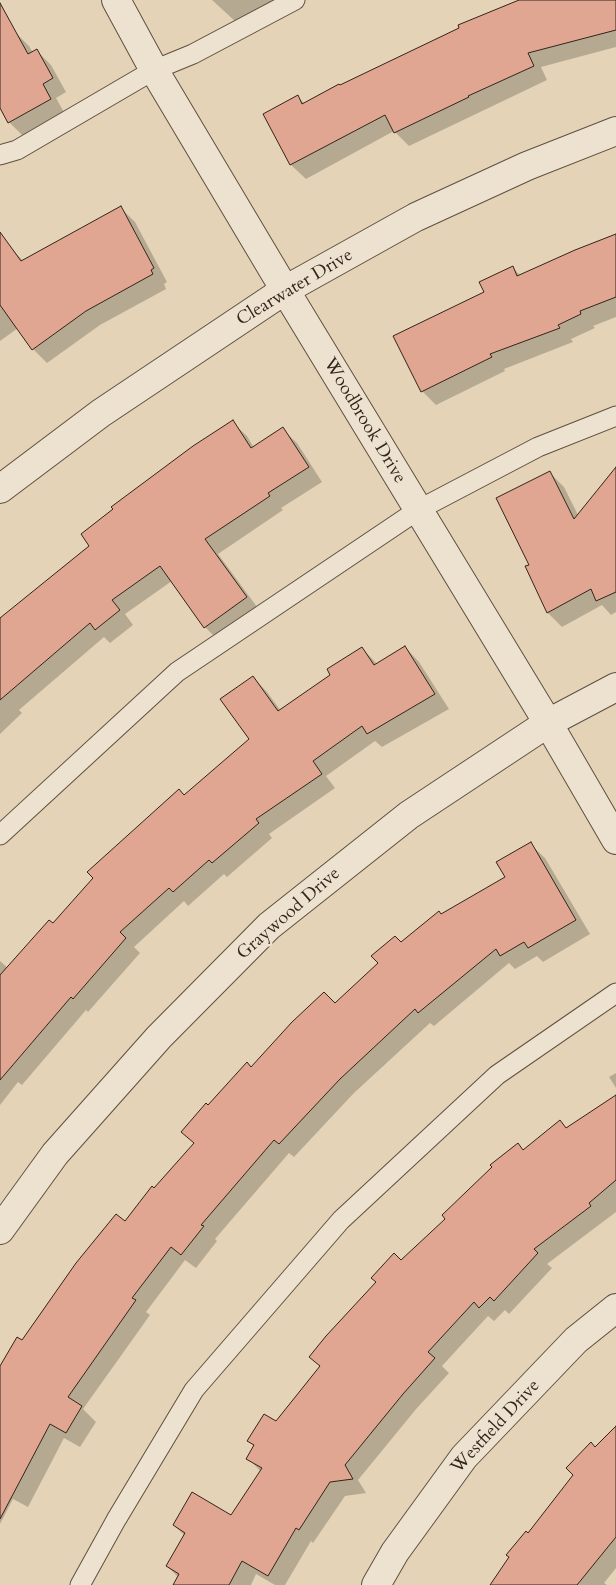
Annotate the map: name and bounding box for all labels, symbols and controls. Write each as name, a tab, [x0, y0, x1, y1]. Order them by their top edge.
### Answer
street label: Clearwater Drive	[233, 245, 357, 331]
street label: Woodbrook Drive	[318, 354, 410, 488]
street label: Graywood Drive	[233, 863, 345, 965]
street label: Westfield Drive	[447, 1376, 545, 1478]

